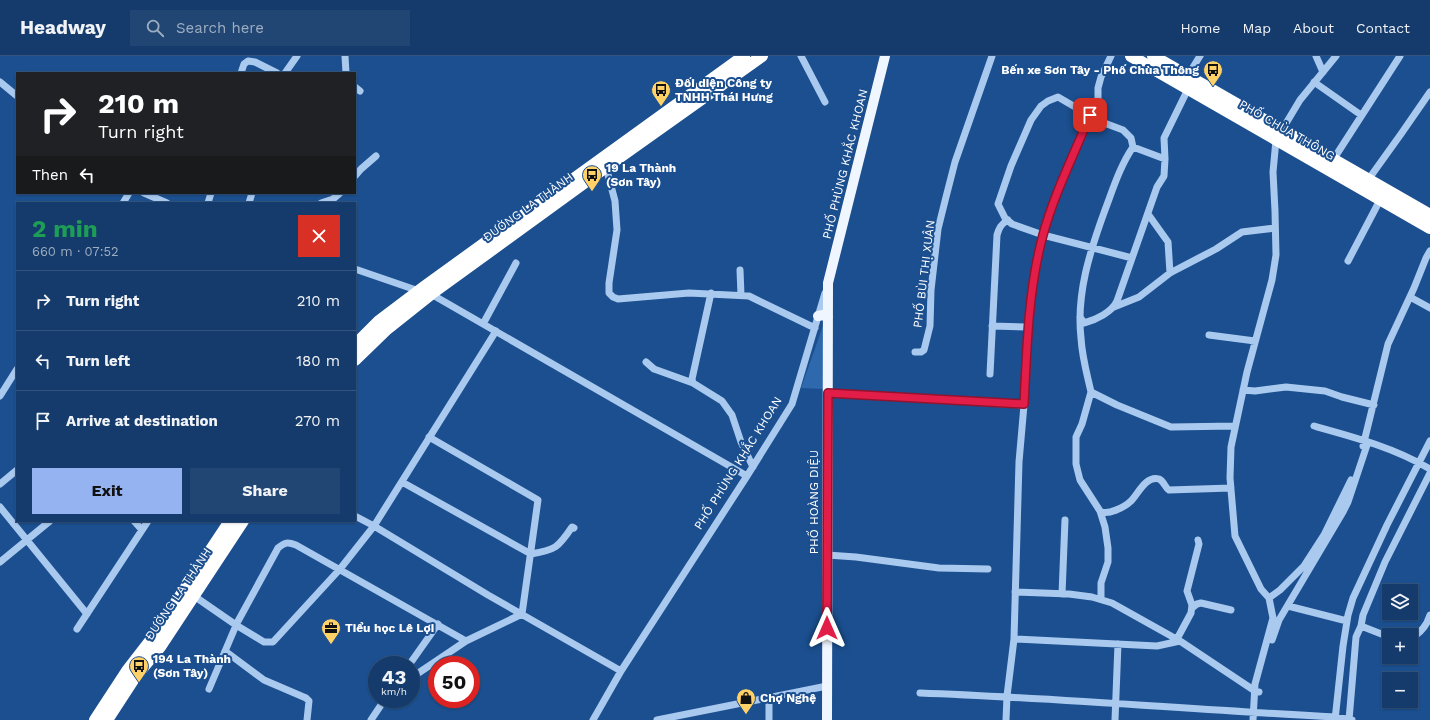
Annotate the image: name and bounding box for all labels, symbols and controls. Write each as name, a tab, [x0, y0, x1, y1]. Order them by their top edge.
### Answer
search box	[130, 10, 410, 46]
text: Headway	[20, 16, 106, 39]
icon: search	[144, 17, 166, 39]
text: Search here	[176, 19, 264, 37]
text: Home	[1180, 20, 1220, 36]
text: Map	[1242, 20, 1271, 36]
text: About	[1293, 20, 1334, 36]
text: Contact	[1356, 20, 1410, 36]
bus stop icon: Bến xe Sơn Tây - Phố Chùa Thông	[1202, 59, 1224, 87]
place label: Bến xe Sơn Tây - Phố Chùa Thông	[1001, 63, 1199, 77]
place label: Đối diện Công ty TNHH Thái Hưng	[675, 76, 773, 104]
bus stop icon: Đối diện Công ty TNHH Thái Hưng	[650, 79, 672, 107]
text: 210 m	[98, 87, 179, 120]
street label: PHỐ PHÙNG KHẮC KHOAN	[819, 87, 870, 241]
icon: right	[32, 88, 84, 140]
street label: PHỐ CHÙA THÔNG	[1237, 96, 1338, 163]
pin	[1073, 98, 1107, 132]
icon: arrive	[1079, 104, 1101, 126]
text: Turn right	[98, 121, 184, 142]
place label: 19 La Thành (Sơn Tây)	[606, 161, 676, 189]
icon: left	[76, 164, 98, 186]
bus stop icon: 19 La Thành (Sơn Tây)	[581, 164, 603, 192]
text: Then	[32, 166, 68, 184]
street label: ĐƯỜNG LA THÀNH	[480, 170, 576, 244]
text: 2 min	[32, 215, 98, 243]
button: close	[298, 215, 340, 257]
street label: PHỐ BÙI THỊ XUÂN	[909, 219, 938, 329]
text: 660 m · 07:52	[32, 244, 119, 259]
icon: right	[32, 290, 54, 312]
text: Turn right	[66, 292, 139, 310]
text: 210 m	[297, 292, 340, 310]
icon: left	[32, 350, 54, 372]
text: Turn left	[66, 352, 130, 370]
text: 180 m	[296, 352, 340, 370]
street label: PHỐ PHÙNG KHẮC KHOAN	[690, 393, 785, 532]
icon: arrive	[32, 410, 54, 432]
text: Arrive at destination	[66, 412, 218, 430]
text: 270 m	[295, 412, 340, 430]
street label: PHỐ HOÀNG DIỆU	[806, 450, 821, 554]
button: Exit	[32, 468, 182, 514]
button: Share	[190, 468, 340, 514]
street label: ĐƯỜNG LA THÀNH	[142, 545, 214, 643]
map controls	[1382, 584, 1418, 708]
button: layers	[1382, 584, 1418, 620]
position arrow	[806, 607, 848, 649]
office icon: Tiểu học Lê Lợi	[320, 617, 342, 645]
place label: Tiểu học Lê Lợi	[345, 621, 434, 635]
button: +	[1382, 628, 1418, 664]
place label: 194 La Thành (Sơn Tây)	[153, 652, 231, 680]
bus stop icon: 194 La Thành (Sơn Tây)	[128, 655, 150, 683]
speed limit sign: 50	[428, 656, 480, 708]
text: 43	[382, 665, 406, 689]
button: −	[1382, 672, 1418, 708]
text: km/h	[381, 686, 407, 697]
shop icon: Chợ Nghệ	[735, 687, 757, 715]
place label: Chợ Nghệ	[760, 691, 816, 705]

